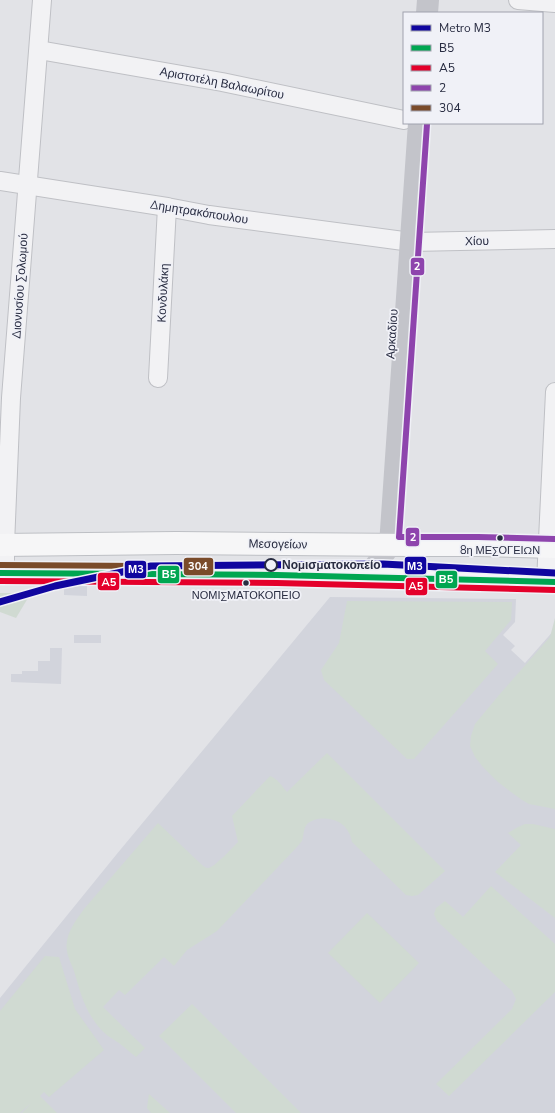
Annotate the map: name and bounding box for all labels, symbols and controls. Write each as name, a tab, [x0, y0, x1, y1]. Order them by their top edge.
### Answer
legend	[403, 12, 543, 124]
text: Metro Μ3	[439, 20, 491, 36]
text: Β5	[439, 40, 454, 56]
text: A5	[439, 60, 455, 76]
street label: Αριστοτέλη Βαλαωρίτου	[159, 63, 285, 103]
text: 2	[439, 80, 446, 96]
text: 304	[439, 100, 461, 116]
street label: Δημητρακόπουλου	[149, 196, 249, 228]
street label: Διονυσίου Σολωμού	[8, 233, 32, 339]
street label: Χίου	[465, 233, 489, 249]
line badge: 2	[410, 257, 425, 276]
text: 2	[414, 259, 421, 274]
street label: Κονδυλάκη	[153, 263, 173, 323]
street label: Αρκαδίου	[382, 308, 402, 360]
line badge: 2	[405, 527, 420, 547]
text: 2	[410, 530, 417, 545]
marker: 8η ΜΕΣΟΓΕΙΩΝ	[495, 533, 505, 543]
street label: Μεσογείων	[248, 535, 308, 553]
place label: 8η ΜΕΣΟΓΕΙΩΝ	[460, 543, 540, 558]
line badge: Μ3	[404, 556, 427, 575]
line badge: 304	[183, 557, 214, 576]
place label: Νομισματοκοπείο	[282, 557, 381, 573]
marker: Νομισματοκοπείο	[264, 558, 278, 572]
text: 304	[188, 559, 208, 574]
text: Μ3	[407, 559, 423, 574]
line badge: Μ3	[124, 560, 147, 579]
text: Μ3	[128, 562, 144, 577]
line badge: Β5	[157, 565, 180, 584]
text: Β5	[162, 567, 177, 582]
line badge: Β5	[435, 570, 458, 589]
line badge: A5	[97, 572, 120, 591]
text: Β5	[439, 572, 454, 587]
text: A5	[102, 575, 117, 590]
line badge: A5	[405, 577, 428, 596]
marker: ΝΟΜΙΣΜΑΤΟΚΟΠΕΙΟ	[241, 578, 251, 588]
text: A5	[409, 579, 424, 594]
place label: ΝΟΜΙΣΜΑΤΟΚΟΠΕΙΟ	[192, 588, 301, 603]

